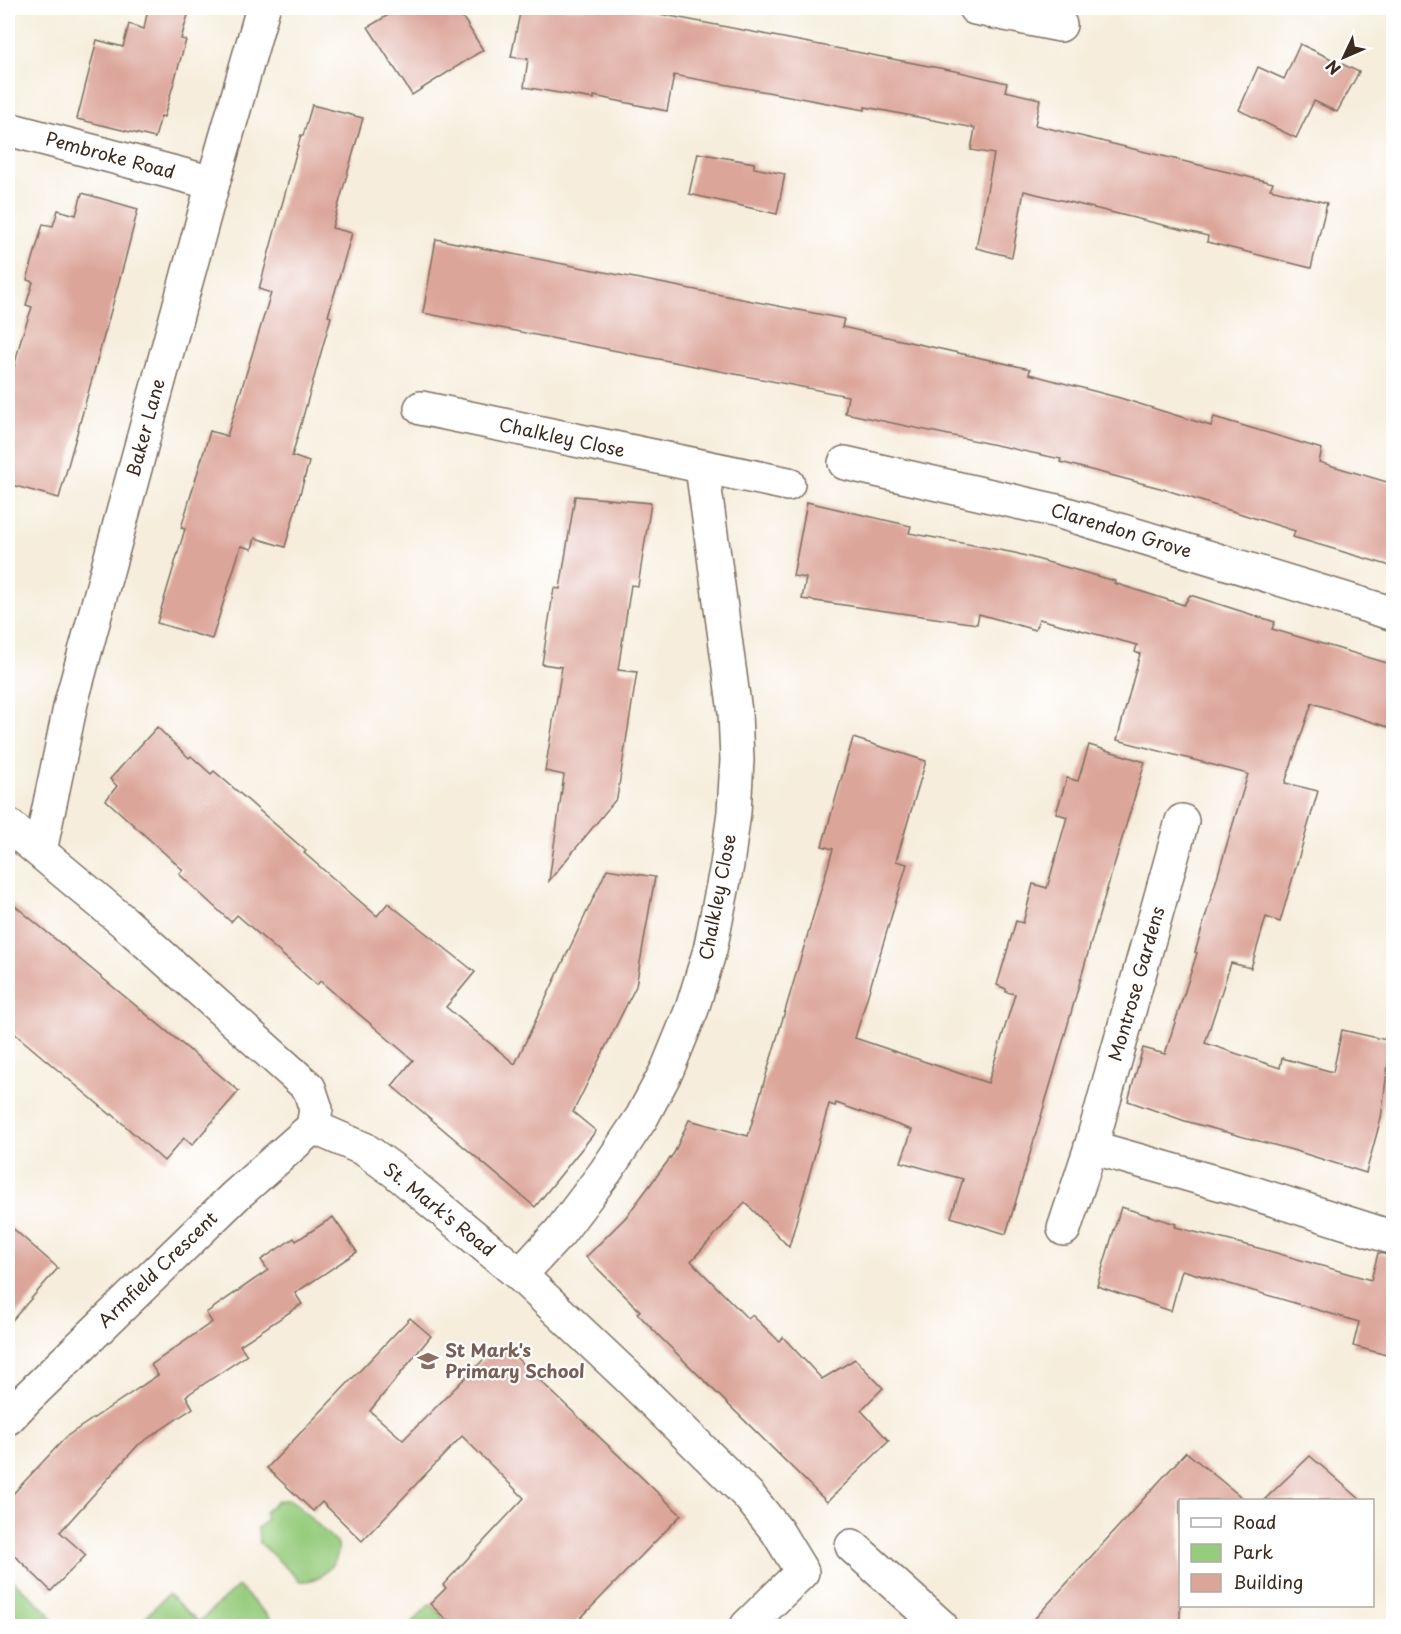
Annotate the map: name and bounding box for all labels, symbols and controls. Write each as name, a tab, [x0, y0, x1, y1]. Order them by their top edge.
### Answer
north arrow	[1314, 27, 1374, 87]
text: N	[1319, 55, 1346, 81]
street label: Pembroke Road	[42, 124, 178, 185]
street label: Baker Lane	[118, 376, 171, 480]
street label: Chalkley Close	[497, 410, 628, 463]
street label: Clarendon Grove	[1048, 495, 1195, 564]
street label: Chalkley Close	[691, 831, 742, 962]
street label: Montrose Gardens	[1101, 903, 1171, 1064]
street label: St. Mark's Road	[378, 1155, 502, 1262]
street label: Armfield Crescent	[91, 1205, 223, 1333]
place label: St Mark's Primary School	[445, 1336, 585, 1384]
school or university icon: St Mark's Primary School	[416, 1349, 440, 1373]
legend	[1179, 1499, 1374, 1607]
text: Road	[1233, 1508, 1277, 1535]
text: Park	[1233, 1538, 1273, 1565]
text: Building	[1233, 1568, 1303, 1595]

